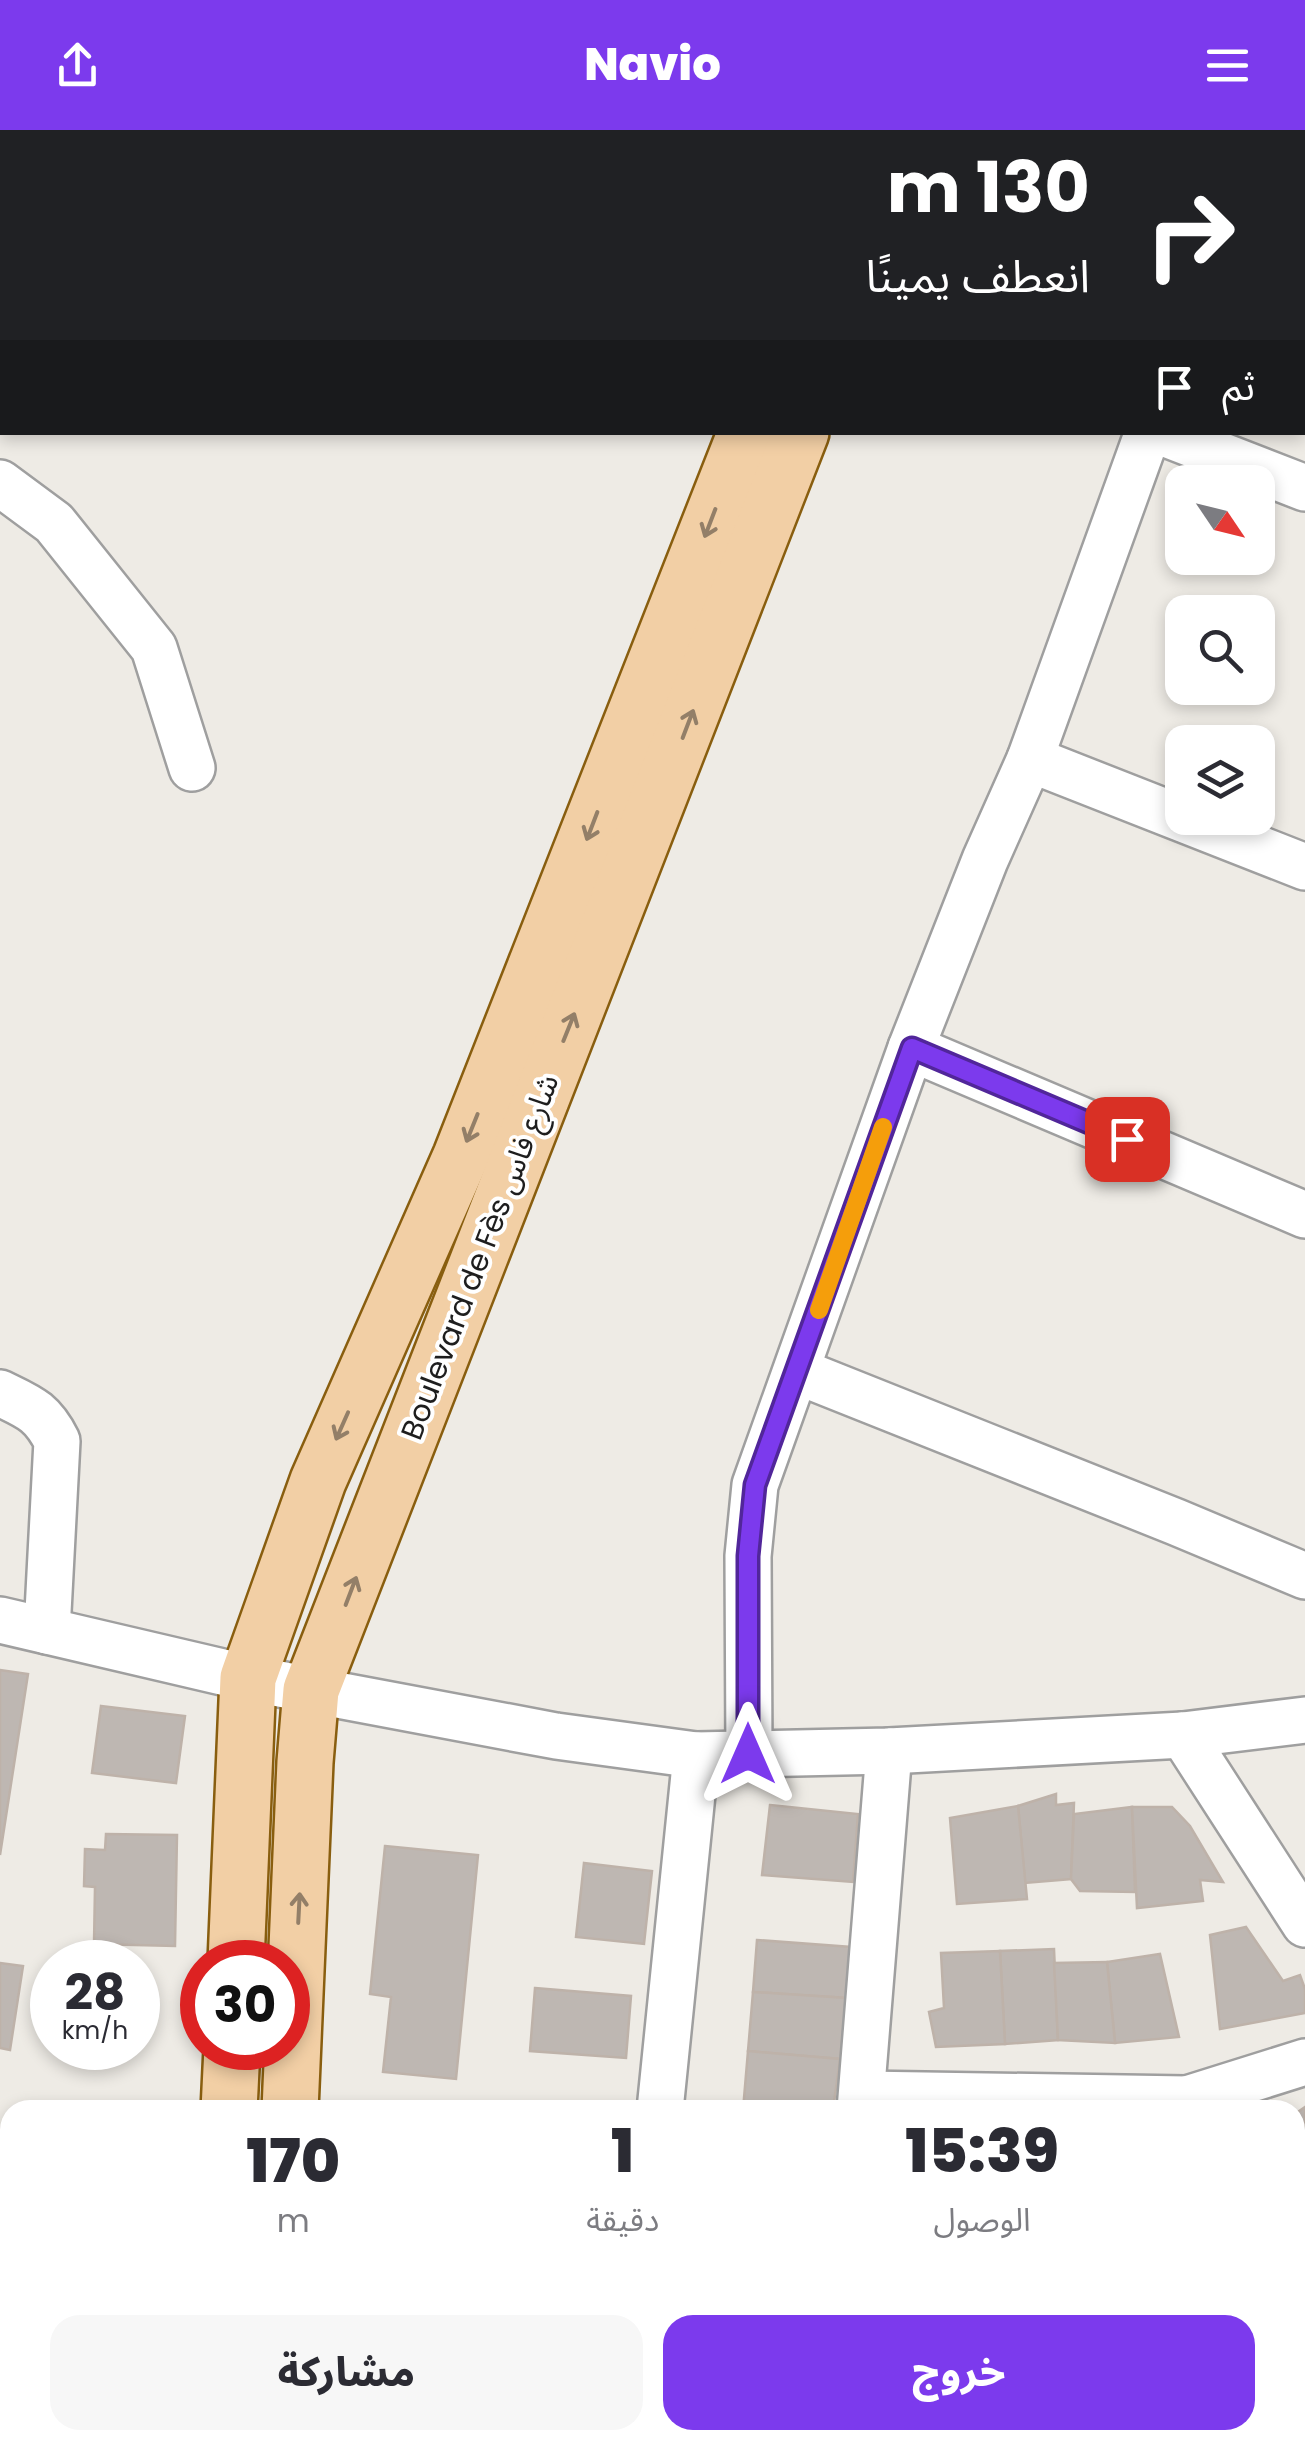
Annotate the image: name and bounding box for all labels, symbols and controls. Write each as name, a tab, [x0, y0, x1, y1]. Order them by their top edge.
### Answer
text: Navio	[584, 33, 721, 96]
icon: share	[50, 38, 105, 93]
icon: menu	[1200, 38, 1255, 93]
text: 130 m	[887, 138, 1090, 237]
icon: right	[1125, 170, 1255, 300]
text: انعطف يمينًا	[866, 245, 1090, 308]
icon: arrive	[1147, 360, 1202, 415]
text: ثم	[1222, 360, 1255, 413]
north arrow	[1165, 465, 1275, 575]
map controls	[1165, 465, 1275, 835]
one-way arrow	[700, 508, 718, 538]
button: search	[1165, 595, 1275, 705]
one-way arrow	[680, 709, 698, 740]
button: layers	[1165, 725, 1275, 835]
one-way arrow	[582, 810, 600, 841]
one-way arrow	[561, 1012, 579, 1042]
street label: Boulevard de Fès شارع فاس	[390, 1068, 570, 1446]
pin	[1085, 1097, 1170, 1182]
one-way arrow	[462, 1112, 480, 1143]
icon: arrive	[1100, 1112, 1155, 1167]
one-way arrow	[332, 1410, 350, 1441]
one-way arrow	[343, 1576, 361, 1607]
position arrow	[696, 1702, 800, 1806]
one-way arrow	[289, 1892, 308, 1924]
speed limit sign: 30	[180, 1940, 310, 2070]
text: 28	[65, 1957, 125, 2028]
text: km/h	[62, 2013, 128, 2048]
text: 1	[611, 2109, 634, 2193]
text: 15:39	[905, 2109, 1059, 2193]
text: 170	[246, 2119, 340, 2203]
text: دقيقة	[586, 2197, 659, 2242]
text: الوصول	[933, 2197, 1031, 2242]
text: m	[277, 2198, 310, 2243]
button: مشاركة	[50, 2315, 643, 2430]
button: خروج	[663, 2315, 1255, 2430]

